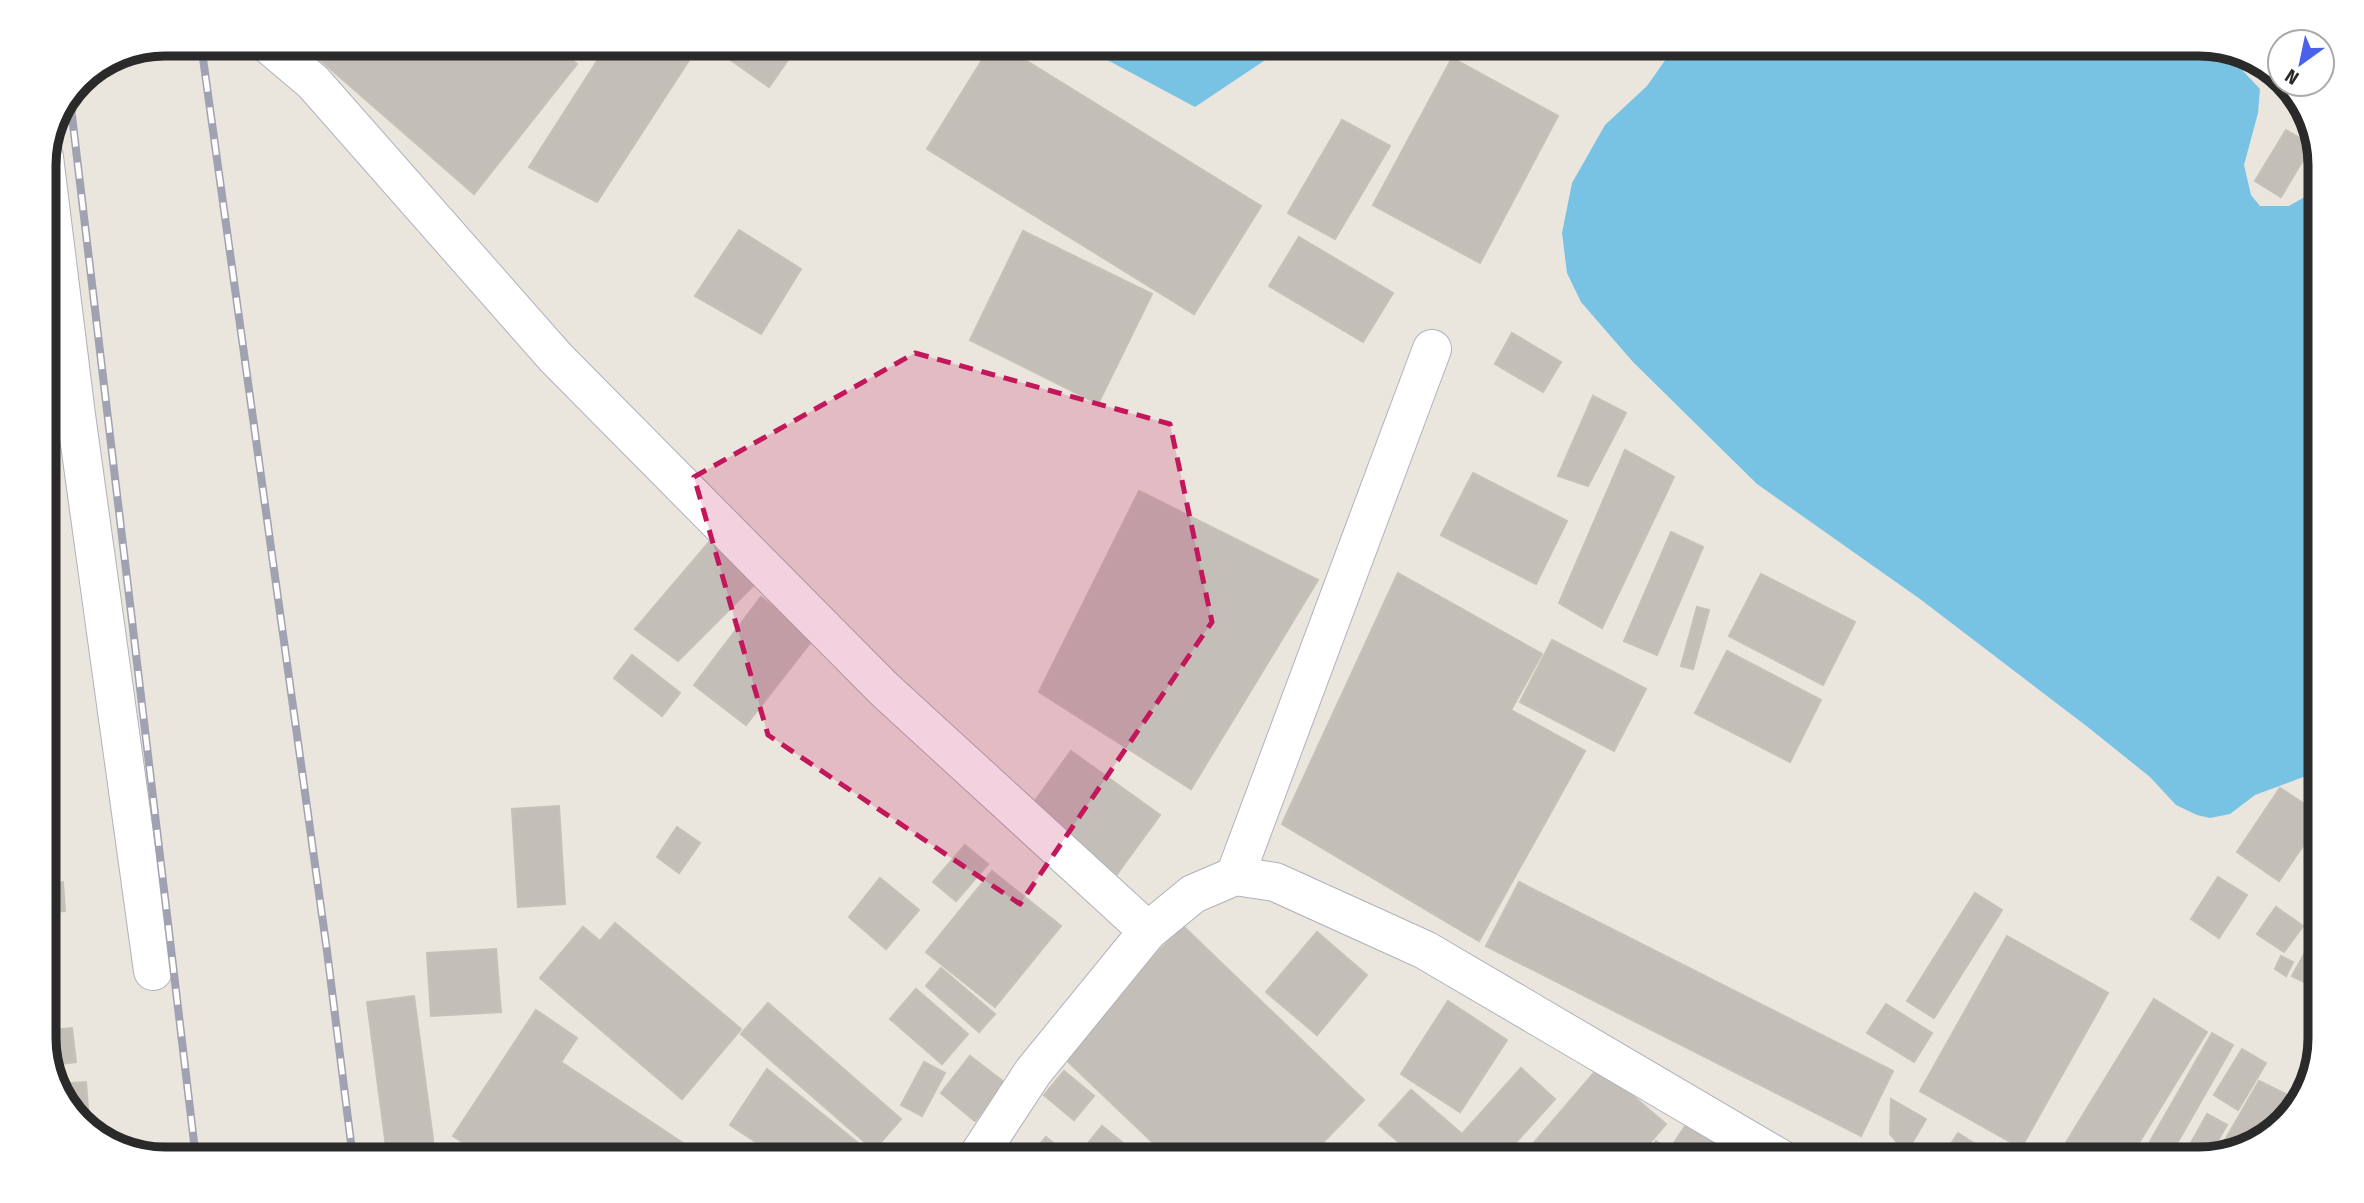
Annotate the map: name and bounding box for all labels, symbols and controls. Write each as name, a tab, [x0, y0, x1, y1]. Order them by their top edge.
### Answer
north arrow	[2266, 28, 2336, 98]
text: N	[2281, 64, 2303, 90]

